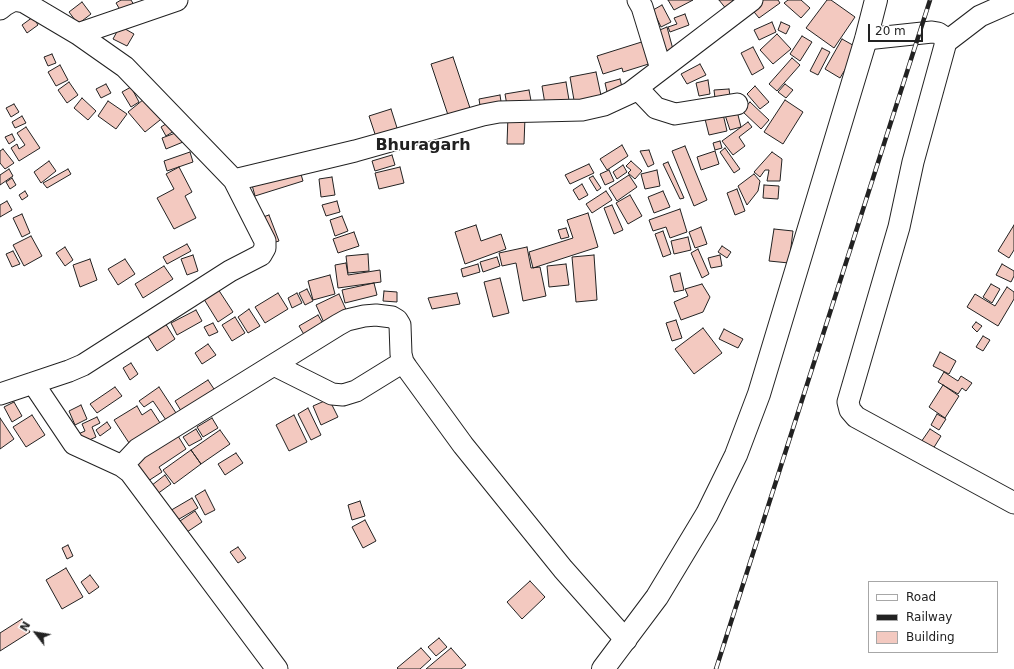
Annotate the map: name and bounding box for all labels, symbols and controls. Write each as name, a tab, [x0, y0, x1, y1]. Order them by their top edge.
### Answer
scale bar	[870, 16, 925, 42]
text: 20 m	[875, 24, 906, 38]
district label: Bhuragarh	[375, 136, 471, 156]
legend	[868, 581, 998, 653]
text: Road	[906, 590, 936, 604]
text: Railway	[906, 610, 952, 624]
north arrow	[16, 613, 56, 653]
text: N	[17, 619, 33, 634]
text: Building	[906, 630, 955, 644]

